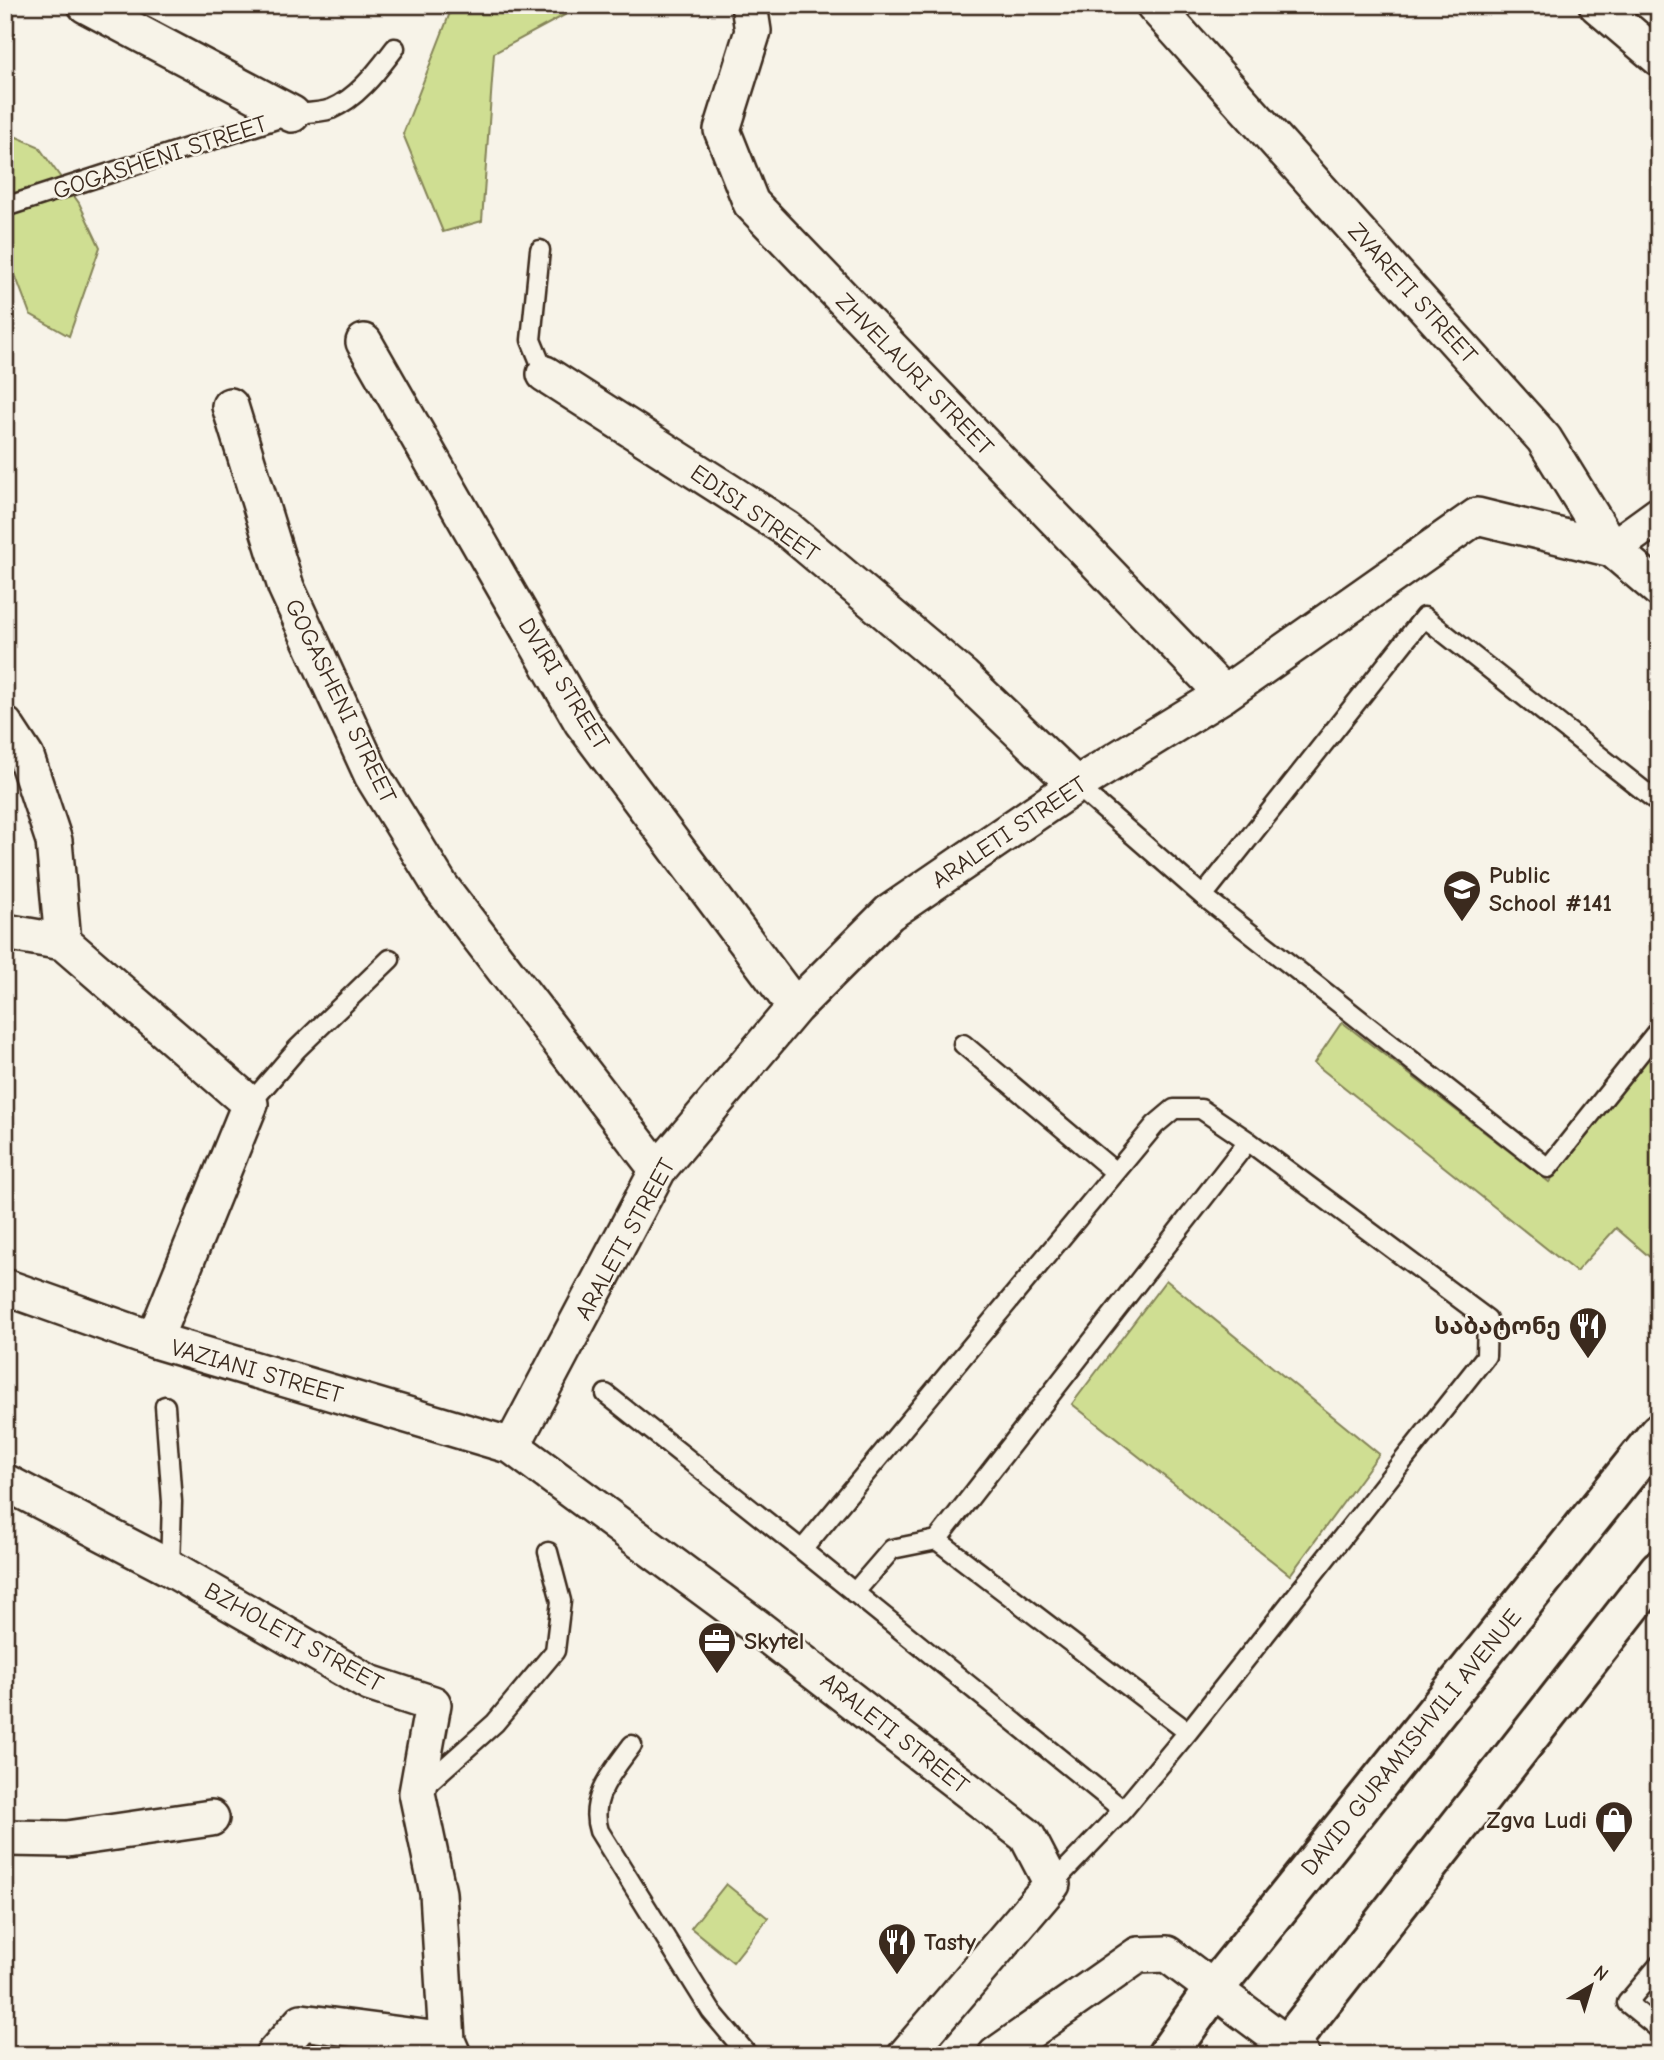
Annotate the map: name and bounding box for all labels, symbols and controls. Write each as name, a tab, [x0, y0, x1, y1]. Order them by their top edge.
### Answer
street label: GOGASHENI STREET	[49, 109, 271, 205]
street label: ZVARETI STREET	[1343, 217, 1484, 369]
street label: ZHVELAURI STREET	[830, 287, 1000, 461]
street label: EDISI STREET	[685, 458, 825, 568]
street label: GOGASHENI STREET	[279, 594, 403, 808]
street label: DVIRI STREET	[512, 613, 616, 755]
street label: ARALETI STREET	[926, 770, 1092, 894]
place label: Public School #141	[1489, 861, 1612, 917]
school or university icon: Public School #141	[1441, 868, 1483, 923]
street label: ARALETI STREET	[569, 1153, 681, 1325]
restaurant icon: საბატონე	[1567, 1305, 1609, 1360]
place label: საბატონე	[1434, 1312, 1561, 1340]
street label: VAZIANI STREET	[168, 1333, 347, 1409]
street label: BZHOLETI STREET	[200, 1576, 388, 1698]
street label: DAVID GURAMISHVILI AVENUE	[1295, 1603, 1527, 1881]
office icon: Skytel	[696, 1620, 738, 1675]
place label: Skytel	[744, 1627, 805, 1655]
street label: ARALETI STREET	[815, 1667, 975, 1800]
shop icon: Zgva Ludi	[1593, 1799, 1635, 1854]
place label: Zgva Ludi	[1486, 1806, 1587, 1834]
restaurant icon: Tasty	[876, 1921, 918, 1976]
place label: Tasty	[924, 1928, 976, 1956]
north arrow	[1556, 1952, 1626, 2022]
text: N	[1589, 1961, 1613, 1986]

